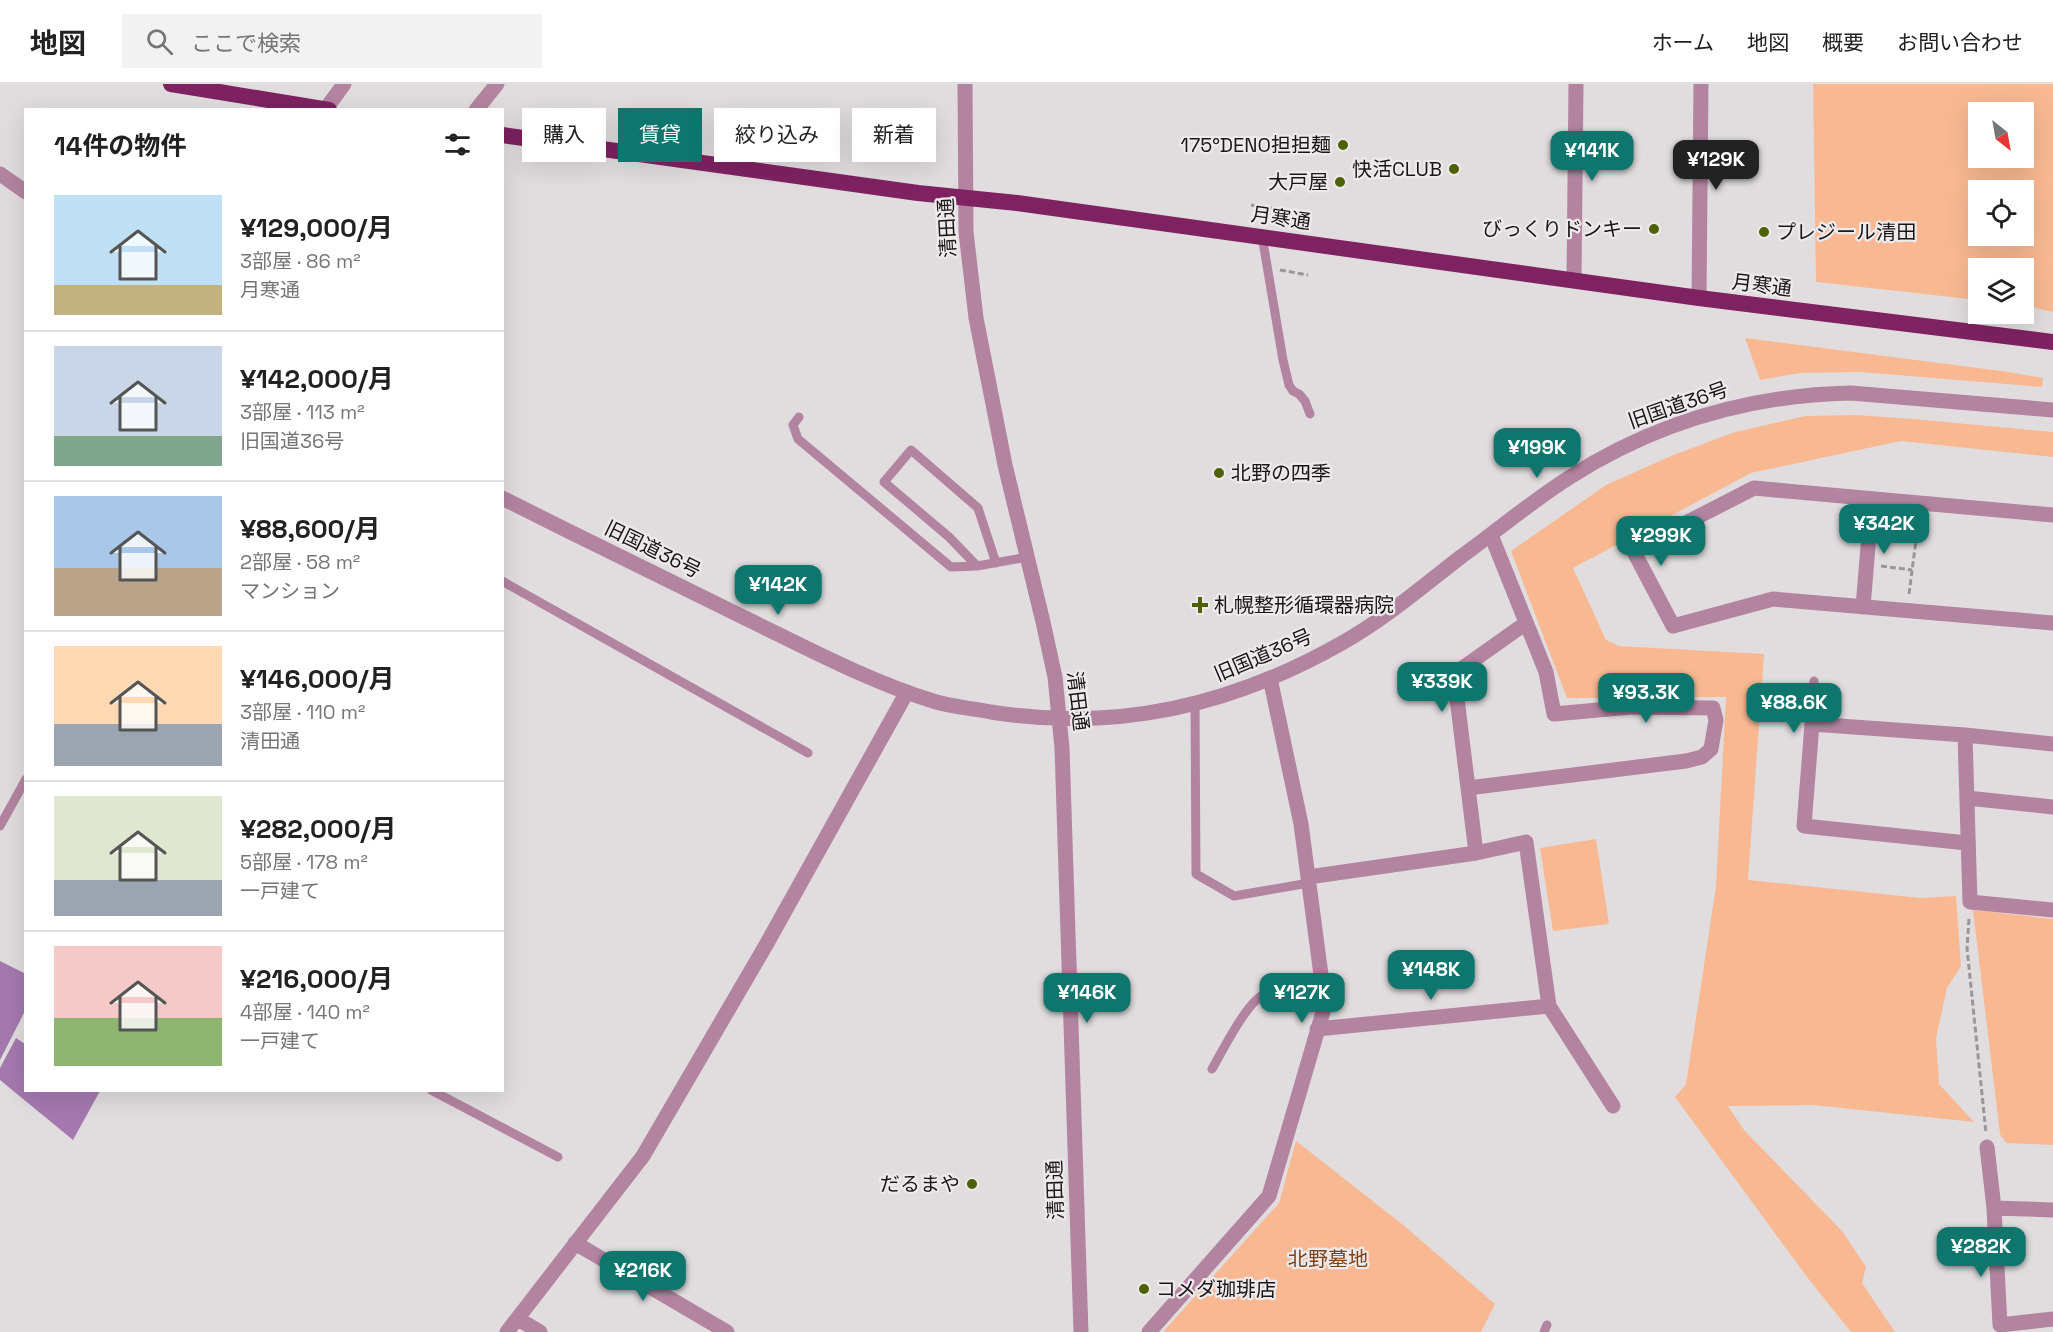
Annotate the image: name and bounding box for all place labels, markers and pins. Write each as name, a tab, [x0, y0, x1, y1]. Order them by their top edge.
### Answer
pin: ¥141K	[1550, 131, 1634, 182]
place label: 175°DENO担担麺	[1181, 132, 1331, 158]
marker: 175°DENO担担麺	[1336, 138, 1350, 152]
pin: ¥129K	[1674, 140, 1758, 191]
place label: 快活CLUB	[1352, 156, 1442, 182]
marker: 快活CLUB	[1447, 162, 1461, 176]
place label: 大戸屋	[1268, 169, 1328, 195]
marker: 大戸屋	[1333, 175, 1347, 189]
place label: びっくりドンキー	[1482, 216, 1642, 242]
place label: プレジール清田	[1776, 219, 1916, 245]
marker: びっくりドンキー	[1647, 222, 1661, 236]
marker: プレジール清田	[1757, 225, 1771, 239]
pin: ¥199K	[1495, 428, 1579, 479]
place label: 北野の四季	[1231, 460, 1331, 486]
marker: 北野の四季	[1212, 466, 1226, 480]
pin: ¥342K	[1842, 504, 1926, 555]
pin: ¥299K	[1619, 516, 1703, 567]
pin: ¥142K	[736, 565, 820, 616]
place label: 札幌整形循環器病院	[1214, 592, 1394, 618]
marker: 札幌整形循環器病院	[1191, 596, 1209, 614]
pin: ¥339K	[1400, 662, 1484, 713]
pin: ¥93.3K	[1597, 673, 1695, 724]
pin: ¥88.6K	[1745, 683, 1843, 734]
pin: ¥148K	[1389, 950, 1473, 1001]
pin: ¥146K	[1045, 973, 1129, 1024]
pin: ¥127K	[1260, 973, 1344, 1024]
place label: だるまや	[880, 1171, 960, 1197]
marker: だるまや	[965, 1177, 979, 1191]
pin: ¥282K	[1939, 1227, 2023, 1278]
pin: ¥216K	[601, 1251, 685, 1302]
place label: コメダ珈琲店	[1156, 1276, 1276, 1302]
marker: コメダ珈琲店	[1137, 1282, 1151, 1296]

